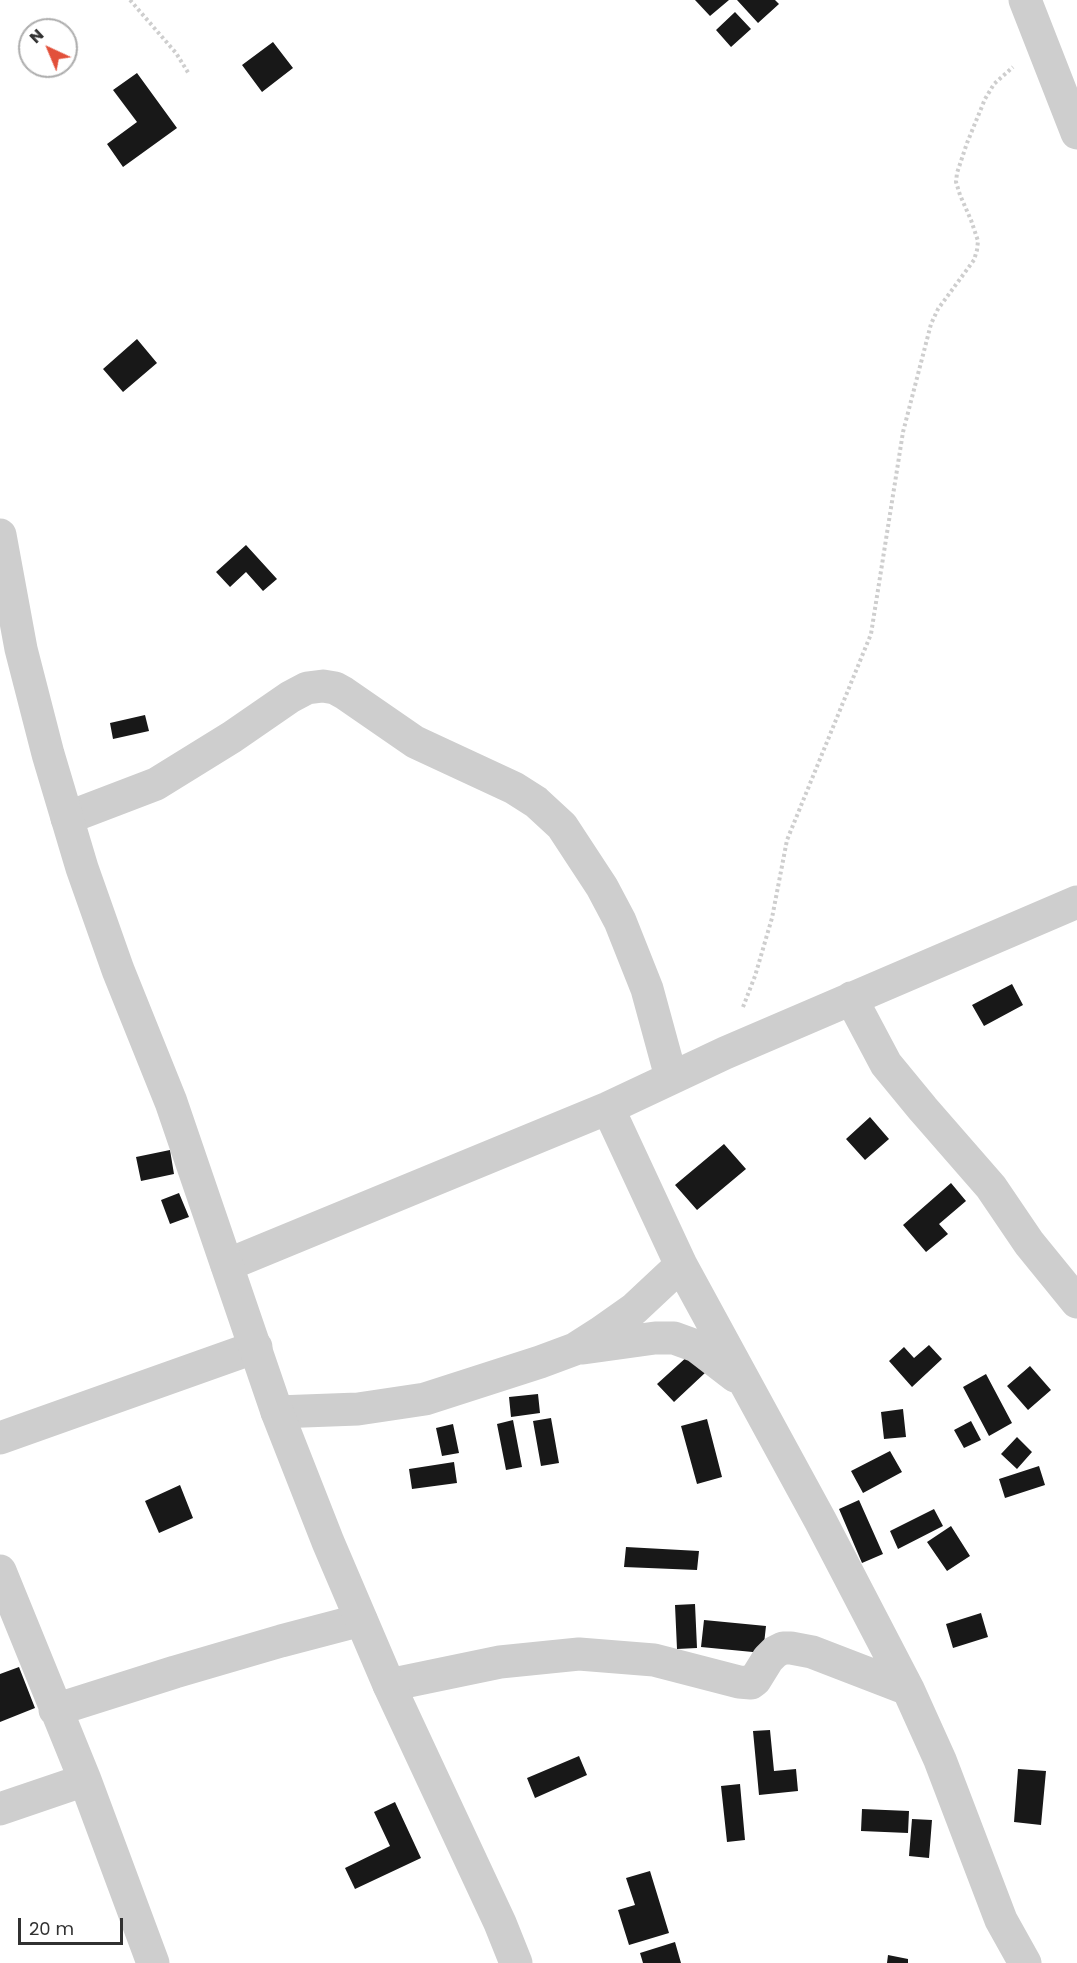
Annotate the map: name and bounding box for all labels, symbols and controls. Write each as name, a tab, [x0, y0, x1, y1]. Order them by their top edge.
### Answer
north arrow	[18, 18, 78, 78]
text: N	[24, 24, 49, 49]
scale bar	[21, 1906, 126, 1944]
text: 20 m	[29, 1916, 74, 1941]

